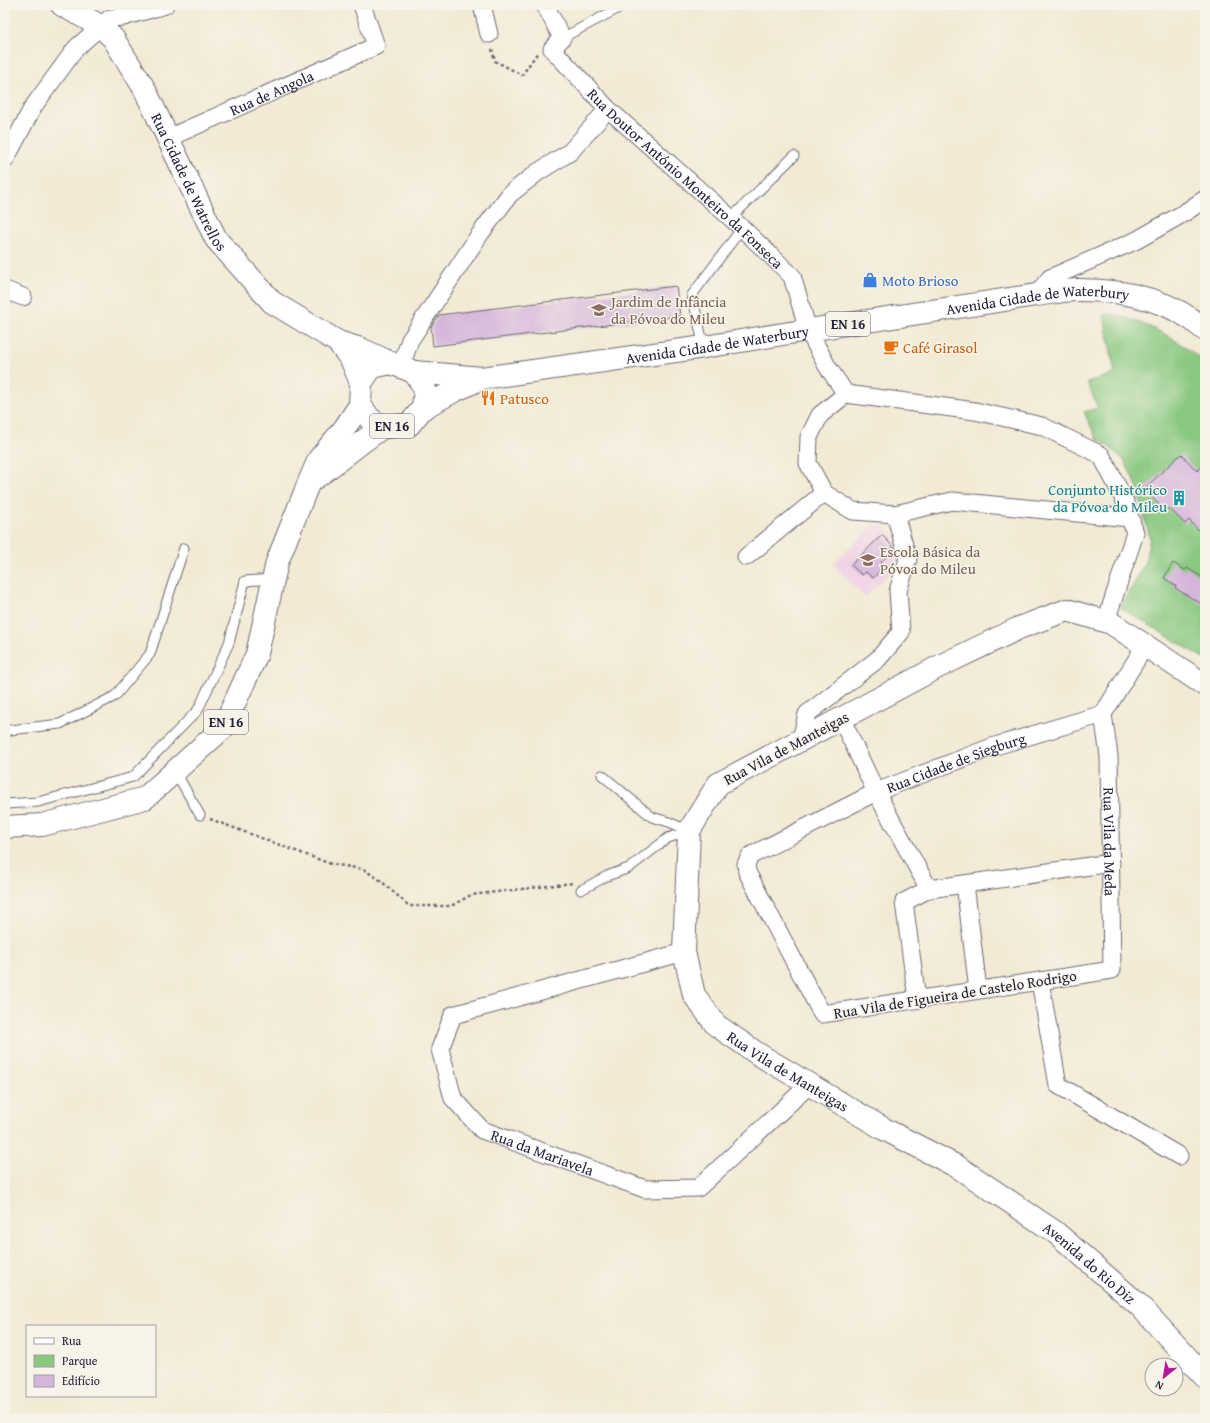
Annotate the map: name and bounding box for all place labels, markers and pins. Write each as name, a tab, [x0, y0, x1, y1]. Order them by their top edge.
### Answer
place label: Moto Brioso	[882, 270, 959, 291]
shop icon: Moto Brioso	[861, 271, 879, 289]
place label: Jardim de Infância da Póvoa do Mileu	[609, 291, 726, 329]
school or university icon: Jardim de Infância da Póvoa do Mileu	[590, 301, 608, 319]
place label: Café Girasol	[903, 337, 977, 358]
cafe icon: Café Girasol	[882, 338, 900, 356]
place label: Patusco	[500, 388, 549, 409]
restaurant icon: Patusco	[479, 389, 497, 407]
place label: Conjunto Histórico da Póvoa do Mileu	[1048, 479, 1168, 517]
building icon: Conjunto Histórico da Póvoa do Mileu	[1170, 489, 1188, 507]
place label: Escola Básica da Póvoa do Mileu	[880, 541, 980, 579]
school or university icon: Escola Básica da Póvoa do Mileu	[859, 551, 877, 569]

